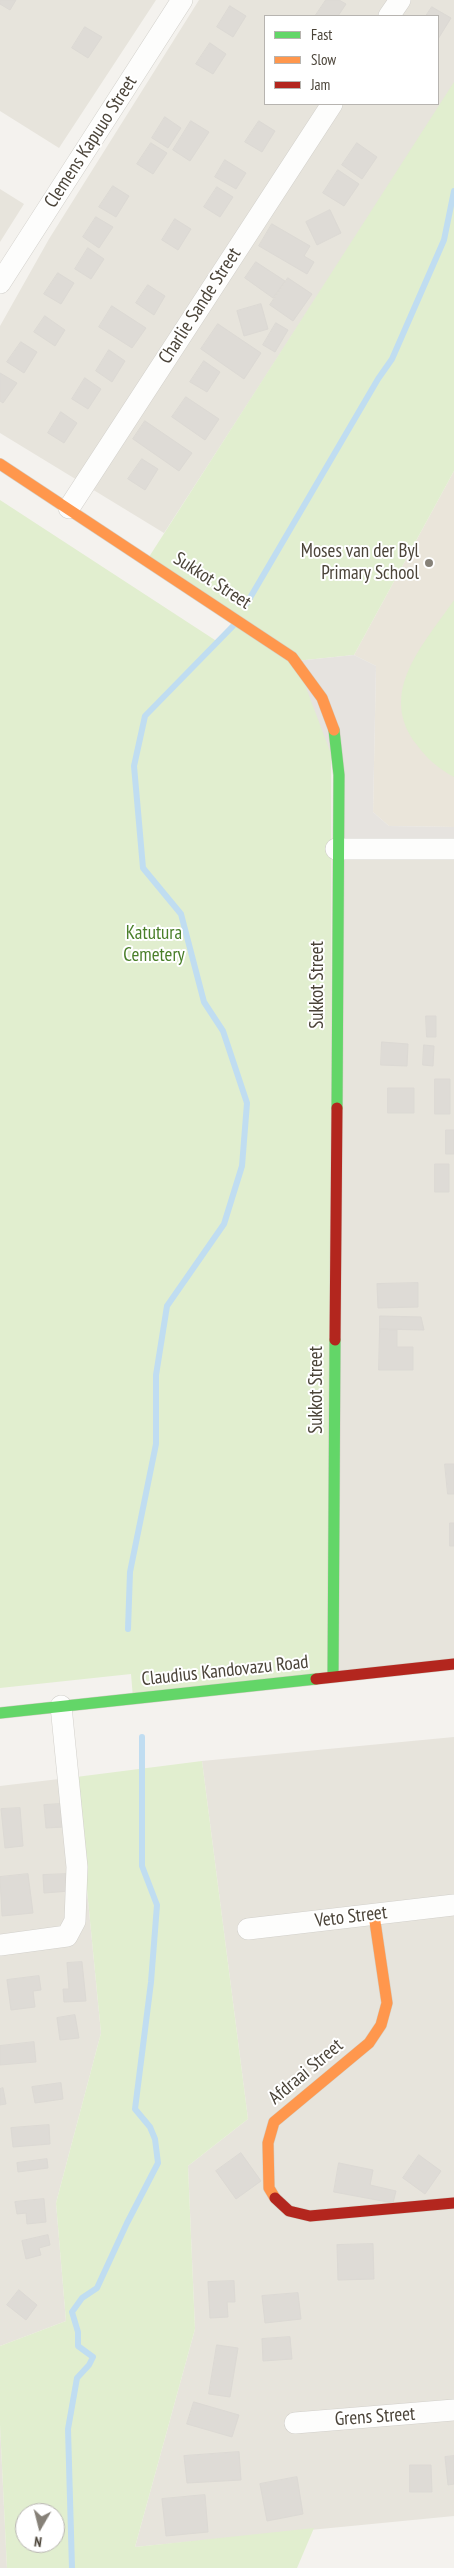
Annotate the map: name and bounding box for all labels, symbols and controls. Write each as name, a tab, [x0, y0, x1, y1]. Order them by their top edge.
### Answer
legend	[264, 15, 439, 105]
text: Fast	[311, 25, 332, 44]
text: Slow	[311, 50, 336, 69]
street label: Clemens Kapuuo Street	[40, 72, 142, 212]
text: Jam	[311, 75, 330, 94]
street label: Charlie Sande Street	[154, 244, 246, 368]
place label: Moses van der Byl Primary School	[301, 541, 419, 585]
street label: Sukkot Street	[169, 548, 255, 614]
marker: Moses van der Byl Primary School	[423, 557, 435, 569]
park label: Katutura Cemetery	[123, 923, 185, 967]
street label: Sukkot Street	[307, 941, 329, 1029]
street label: Sukkot Street	[306, 1346, 328, 1434]
street label: Claudius Kandovazu Road	[140, 1651, 310, 1691]
street label: Veto Street	[314, 1901, 388, 1933]
street label: Afdraai Street	[264, 2034, 348, 2110]
street label: Grens Street	[334, 2403, 416, 2431]
north arrow	[15, 2503, 65, 2553]
text: N	[33, 2532, 43, 2551]

